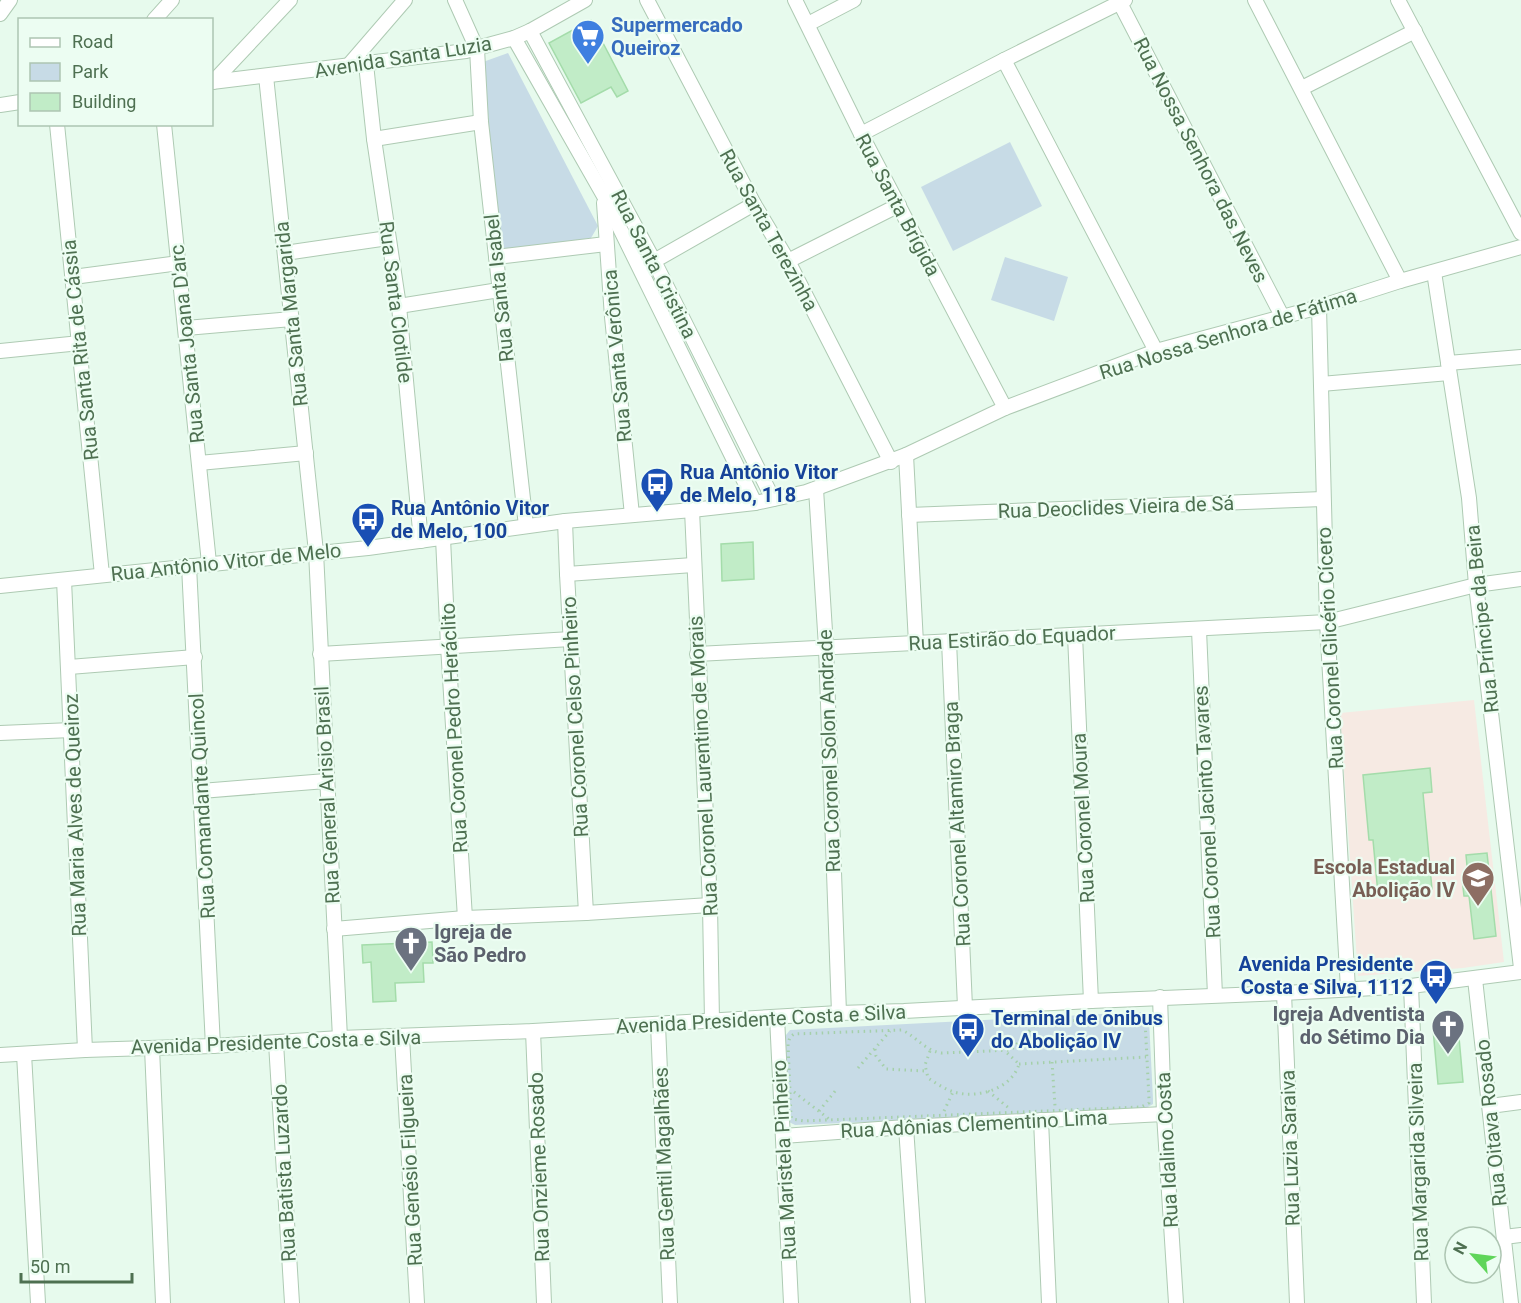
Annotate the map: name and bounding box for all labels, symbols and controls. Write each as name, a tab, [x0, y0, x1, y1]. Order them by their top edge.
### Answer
place label: Supermercado Queiroz	[611, 13, 743, 60]
legend	[18, 18, 213, 126]
supermarket icon: Supermercado Queiroz	[570, 18, 606, 65]
text: Road	[72, 31, 113, 52]
street label: Avenida Santa Luzia	[313, 31, 493, 83]
street label: Rua Nossa Senhora das Neves	[1129, 33, 1273, 287]
text: Park	[72, 61, 109, 82]
text: Building	[72, 91, 136, 112]
street label: Rua Santa Brígida	[850, 130, 946, 280]
street label: Rua Santa Terezinha	[715, 145, 823, 315]
street label: Rua Santa Cristina	[606, 186, 702, 342]
street label: Rua Santa Isabel	[479, 213, 519, 363]
street label: Rua Santa Margarida	[269, 220, 313, 408]
street label: Rua Santa Clotilde	[374, 220, 418, 384]
street label: Rua Santa Rita de Cássia	[56, 238, 104, 462]
street label: Rua Santa Joana D'arc	[165, 243, 209, 445]
street label: Rua Santa Verônica	[597, 269, 637, 443]
street label: Rua Nossa Senhora de Fátima	[1096, 283, 1360, 385]
place label: Rua Antônio Vitor de Melo, 118	[680, 460, 839, 507]
bus stop icon: Rua Antônio Vitor de Melo, 118	[639, 466, 675, 513]
street label: Rua Deoclides Vieira de Sá	[997, 491, 1235, 523]
place label: Rua Antônio Vitor de Melo, 100	[391, 496, 550, 543]
bus stop icon: Rua Antônio Vitor de Melo, 100	[350, 501, 386, 548]
street label: Rua Príncipe da Beira	[1460, 524, 1504, 714]
street label: Rua Coronel Glicério Cícero	[1312, 526, 1348, 770]
street label: Rua Antônio Vitor de Melo	[110, 538, 342, 586]
street label: Rua Coronel Celso Pinheiro	[557, 596, 593, 838]
street label: Rua Coronel Pedro Heráclito	[435, 602, 473, 854]
street label: Rua Coronel Laurentino de Morais	[683, 615, 723, 917]
street label: Rua Estirão do Equador	[908, 621, 1116, 655]
street label: Rua Coronel Solon Andrade	[813, 629, 845, 873]
street label: Rua General Arisio Brasil	[309, 685, 345, 905]
street label: Rua Coronel Jacinto Tavares	[1188, 685, 1226, 939]
street label: Rua Maria Alves de Queiroz	[59, 693, 91, 937]
street label: Rua Comandante Quincol	[184, 693, 220, 919]
street label: Rua Coronel Altamiro Braga	[939, 701, 975, 947]
street label: Rua Coronel Moura	[1067, 732, 1099, 904]
place label: Escola Estadual Abolição IV	[1313, 855, 1456, 902]
school or university icon: Escola Estadual Abolição IV	[1460, 860, 1496, 907]
place label: Igreja de São Pedro	[434, 920, 526, 967]
church icon: Igreja de São Pedro	[393, 925, 429, 972]
place label: Avenida Presidente Costa e Silva, 1112	[1239, 952, 1413, 999]
bus stop icon: Avenida Presidente Costa e Silva, 1112	[1418, 958, 1454, 1005]
street label: Avenida Presidente Costa e Silva	[615, 999, 907, 1039]
place label: Igreja Adventista do Sétimo Dia	[1272, 1002, 1425, 1049]
place label: Terminal de õnibus do Abolição IV	[991, 1006, 1163, 1053]
church icon: Igreja Adventista do Sétimo Dia	[1430, 1008, 1466, 1055]
bus stop icon: Terminal de õnibus do Abolição IV	[950, 1011, 986, 1058]
street label: Avenida Presidente Costa e Silva	[130, 1025, 422, 1059]
street label: Rua Oitava Rosado	[1470, 1038, 1512, 1208]
street label: Rua Maristela Pinheiro	[767, 1059, 801, 1261]
street label: Rua Margarida Silveira	[1403, 1062, 1433, 1262]
street label: Rua Gentil Magalhães	[649, 1067, 679, 1261]
street label: Rua Luzia Saraiva	[1275, 1069, 1305, 1227]
street label: Rua Idalino Costa	[1151, 1071, 1183, 1229]
street label: Rua Onzieme Rosado	[524, 1072, 554, 1262]
street label: Rua Genésio Filgueira	[393, 1073, 427, 1267]
street label: Rua Batista Luzardo	[267, 1083, 301, 1263]
street label: Rua Adônias Clementino Lima	[840, 1105, 1108, 1143]
north arrow	[1443, 1225, 1503, 1285]
text: N	[1449, 1239, 1471, 1258]
scale bar	[21, 1246, 132, 1284]
text: 50 m	[30, 1256, 70, 1277]

